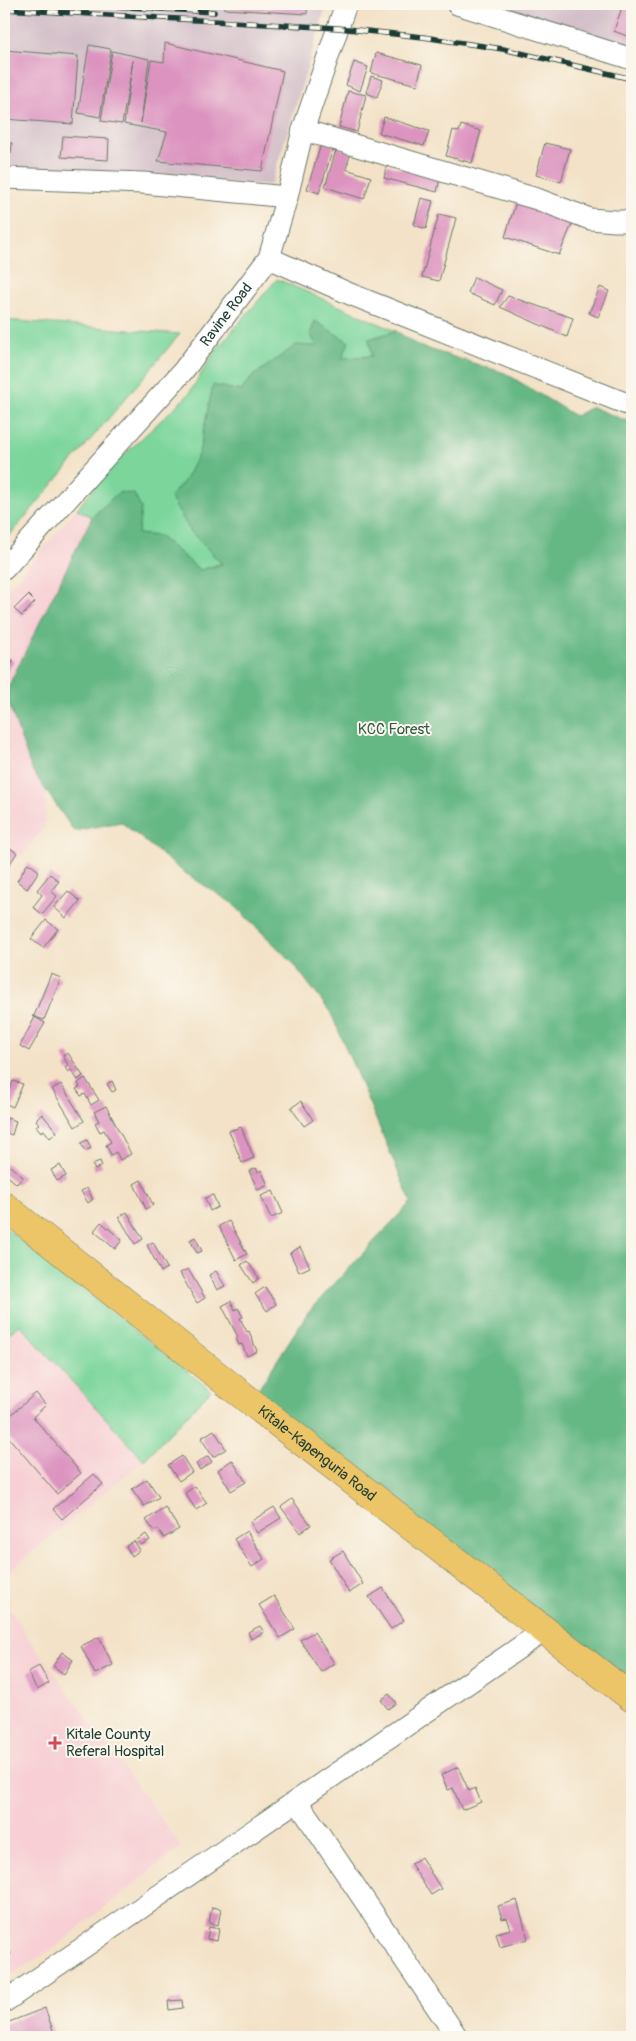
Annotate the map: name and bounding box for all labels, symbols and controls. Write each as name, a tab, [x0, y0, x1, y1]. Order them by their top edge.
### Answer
street label: Ravine Road	[196, 279, 257, 350]
park label: KCC Forest	[358, 720, 431, 739]
street label: Kitale-Kapenguria Road	[254, 1402, 380, 1506]
place label: Kitale County Referal Hospital	[66, 1725, 164, 1761]
marker: Kitale County Referal Hospital	[48, 1736, 62, 1750]

